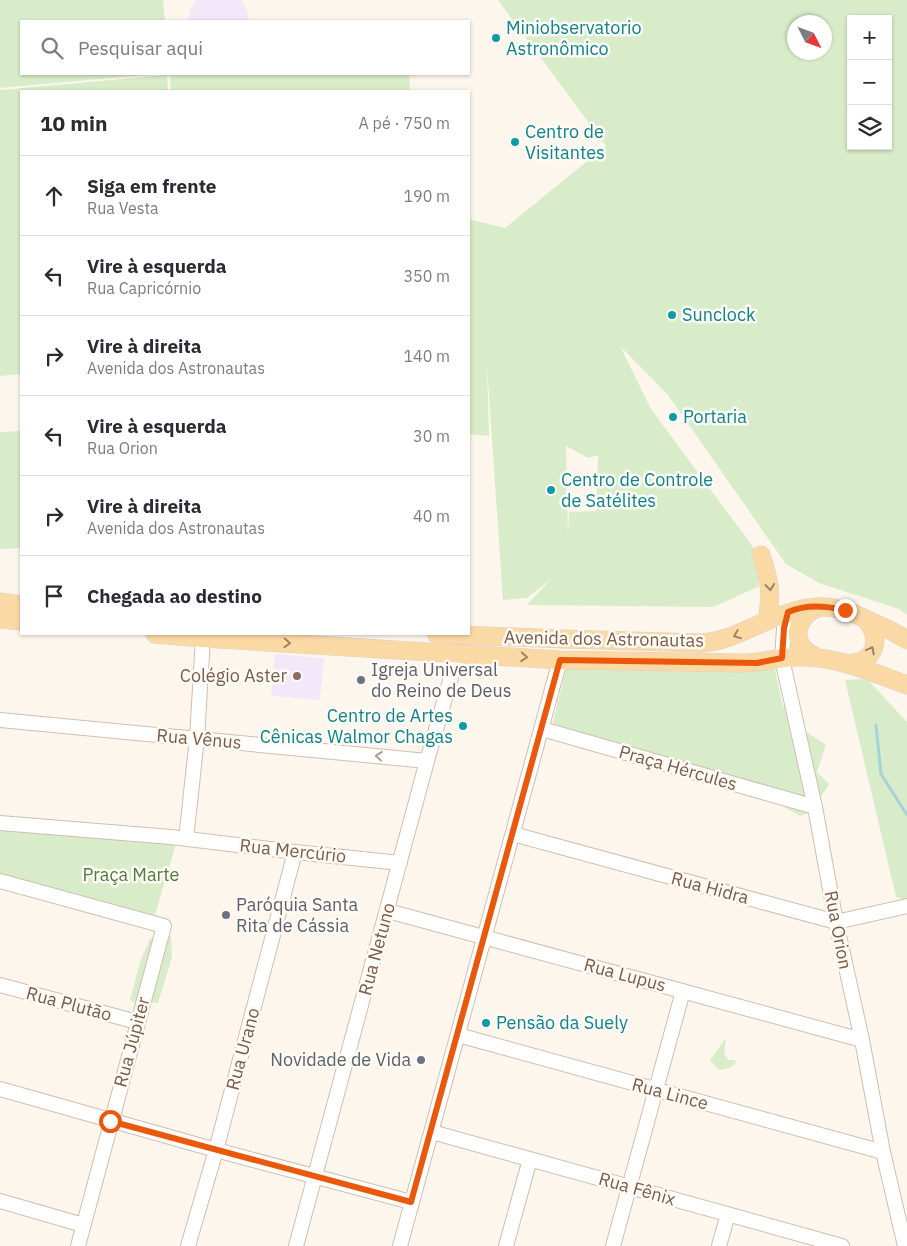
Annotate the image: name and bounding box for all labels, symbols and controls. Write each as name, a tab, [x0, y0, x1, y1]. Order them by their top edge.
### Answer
north arrow	[787, 15, 832, 60]
map controls	[847, 15, 892, 150]
button: +	[847, 15, 892, 60]
place label: Miniobservatorio Astronômico	[506, 16, 642, 60]
search box	[20, 20, 470, 75]
marker: Miniobservatorio Astronômico	[490, 32, 502, 44]
icon: search	[38, 34, 66, 62]
text: Pesquisar aqui	[78, 36, 203, 60]
button: −	[847, 60, 892, 105]
button: layers	[847, 105, 892, 150]
text: 10 min	[40, 109, 107, 137]
text: A pé · 750 m	[359, 113, 450, 133]
place label: Centro de Visitantes	[525, 120, 605, 164]
marker: Centro de Visitantes	[509, 136, 521, 148]
text: Siga em frente	[87, 174, 217, 198]
icon: ahead	[40, 182, 68, 210]
text: 190 m	[403, 186, 450, 206]
text: Rua Vesta	[87, 198, 159, 218]
text: Vire à esquerda	[87, 254, 227, 278]
icon: left	[40, 262, 68, 290]
text: 350 m	[403, 266, 450, 286]
text: Rua Capricórnio	[87, 278, 201, 298]
place label: Sunclock	[682, 303, 756, 326]
marker: Sunclock	[666, 309, 678, 321]
text: Vire à direita	[87, 334, 202, 358]
icon: right	[40, 342, 68, 370]
text: 140 m	[403, 346, 450, 366]
text: Avenida dos Astronautas	[87, 358, 265, 378]
place label: Portaria	[683, 405, 747, 428]
marker: Portaria	[667, 411, 679, 423]
text: Vire à esquerda	[87, 414, 227, 438]
icon: left	[40, 422, 68, 450]
text: 30 m	[413, 426, 450, 446]
text: Rua Orion	[87, 438, 158, 458]
place label: Centro de Controle de Satélites	[561, 468, 713, 512]
marker: Centro de Controle de Satélites	[545, 484, 557, 496]
text: Vire à direita	[87, 494, 202, 518]
icon: right	[40, 502, 68, 530]
text: 40 m	[413, 506, 450, 526]
text: Avenida dos Astronautas	[87, 518, 265, 538]
icon: arrive	[40, 582, 68, 610]
text: Chegada ao destino	[87, 584, 262, 608]
one-way arrow	[764, 584, 775, 592]
route end	[834, 599, 857, 622]
street label: Avenida dos Astronautas	[504, 625, 704, 652]
one-way arrow	[733, 628, 742, 639]
one-way arrow	[283, 638, 291, 649]
one-way arrow	[865, 647, 875, 656]
one-way arrow	[521, 652, 529, 663]
place label: Igreja Universal do Reino de Deus	[371, 658, 511, 702]
place label: Colégio Aster	[180, 664, 287, 687]
marker: Colégio Aster	[291, 670, 303, 682]
marker: Igreja Universal do Reino de Deus	[355, 674, 367, 686]
place label: Centro de Artes Cênicas Walmor Chagas	[260, 704, 453, 748]
marker: Centro de Artes Cênicas Walmor Chagas	[457, 720, 469, 732]
street label: Rua Vênus	[156, 723, 242, 754]
street label: Praça Hércules	[616, 740, 740, 795]
one-way arrow	[374, 751, 382, 762]
street label: Rua Mercúrio	[239, 833, 348, 868]
park label: Praça Marte	[83, 863, 180, 886]
street label: Rua Hidra	[669, 866, 752, 909]
street label: Rua Orion	[820, 889, 857, 971]
place label: Paróquia Santa Rita de Cássia	[236, 893, 359, 937]
street label: Rua Netuno	[353, 900, 400, 998]
marker: Paróquia Santa Rita de Cássia	[220, 909, 232, 921]
street label: Rua Lupus	[582, 953, 669, 997]
street label: Rua Plutão	[24, 981, 114, 1026]
street label: Rua Júpiter	[108, 994, 155, 1090]
street label: Rua Urano	[221, 1005, 265, 1093]
place label: Pensão da Suely	[496, 1011, 628, 1034]
marker: Pensão da Suely	[480, 1017, 492, 1029]
place label: Novidade de Vida	[270, 1048, 411, 1071]
marker: Novidade de Vida	[415, 1054, 427, 1066]
street label: Rua Lince	[629, 1072, 711, 1115]
route start	[99, 1110, 122, 1133]
street label: Rua Fênix	[596, 1167, 678, 1210]

